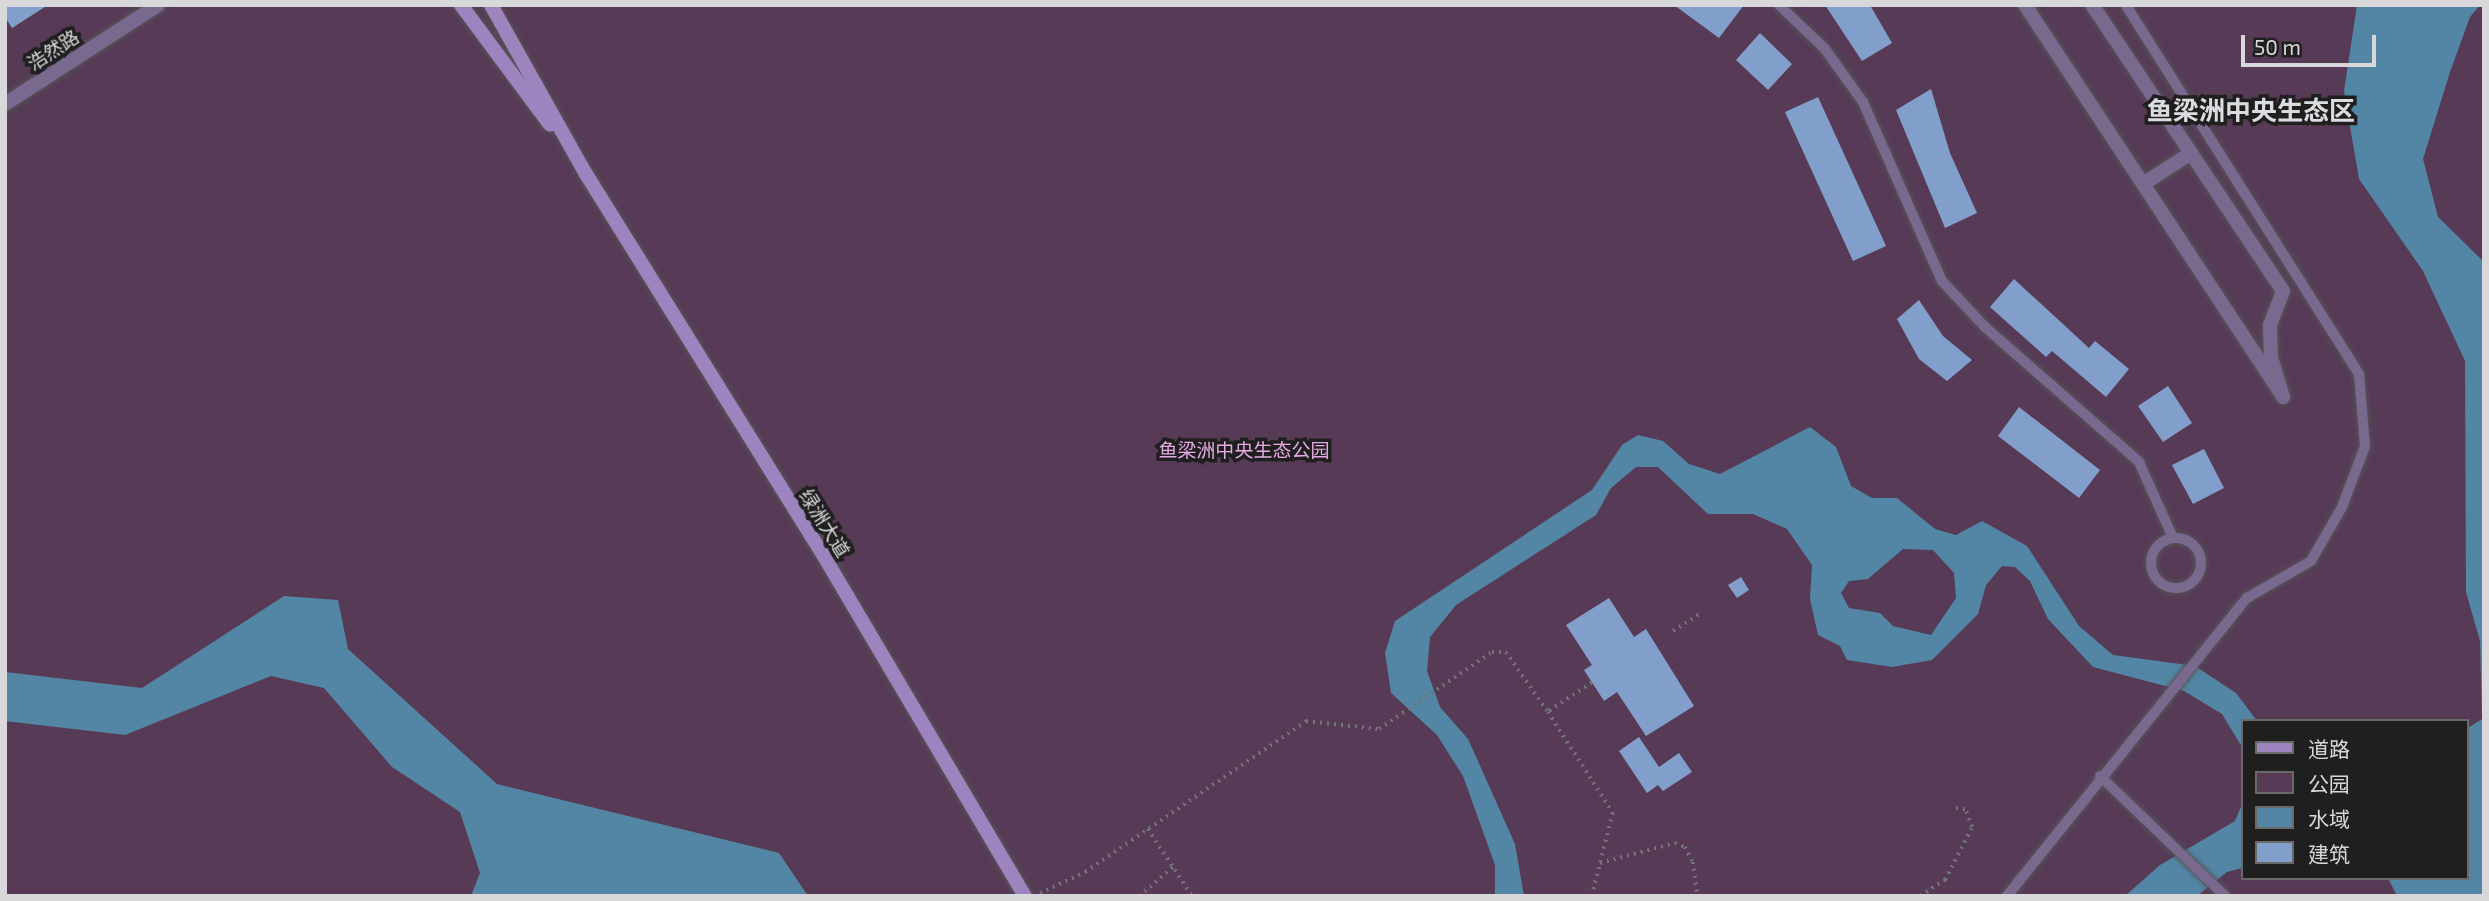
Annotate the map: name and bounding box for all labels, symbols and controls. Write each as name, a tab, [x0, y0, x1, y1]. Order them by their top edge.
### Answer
scale bar	[2244, 21, 2379, 65]
street label: 浩然路	[23, 25, 83, 75]
text: 50 m	[2254, 34, 2301, 59]
district label: 鱼梁洲中央生态区	[2147, 94, 2355, 126]
park label: 鱼梁洲中央生态公园	[1159, 439, 1329, 461]
street label: 绿洲大道	[795, 485, 855, 561]
legend	[2240, 719, 2468, 880]
text: 道路	[2308, 736, 2350, 761]
text: 公园	[2308, 771, 2350, 796]
text: 水域	[2308, 806, 2350, 831]
text: 建筑	[2308, 841, 2350, 866]

